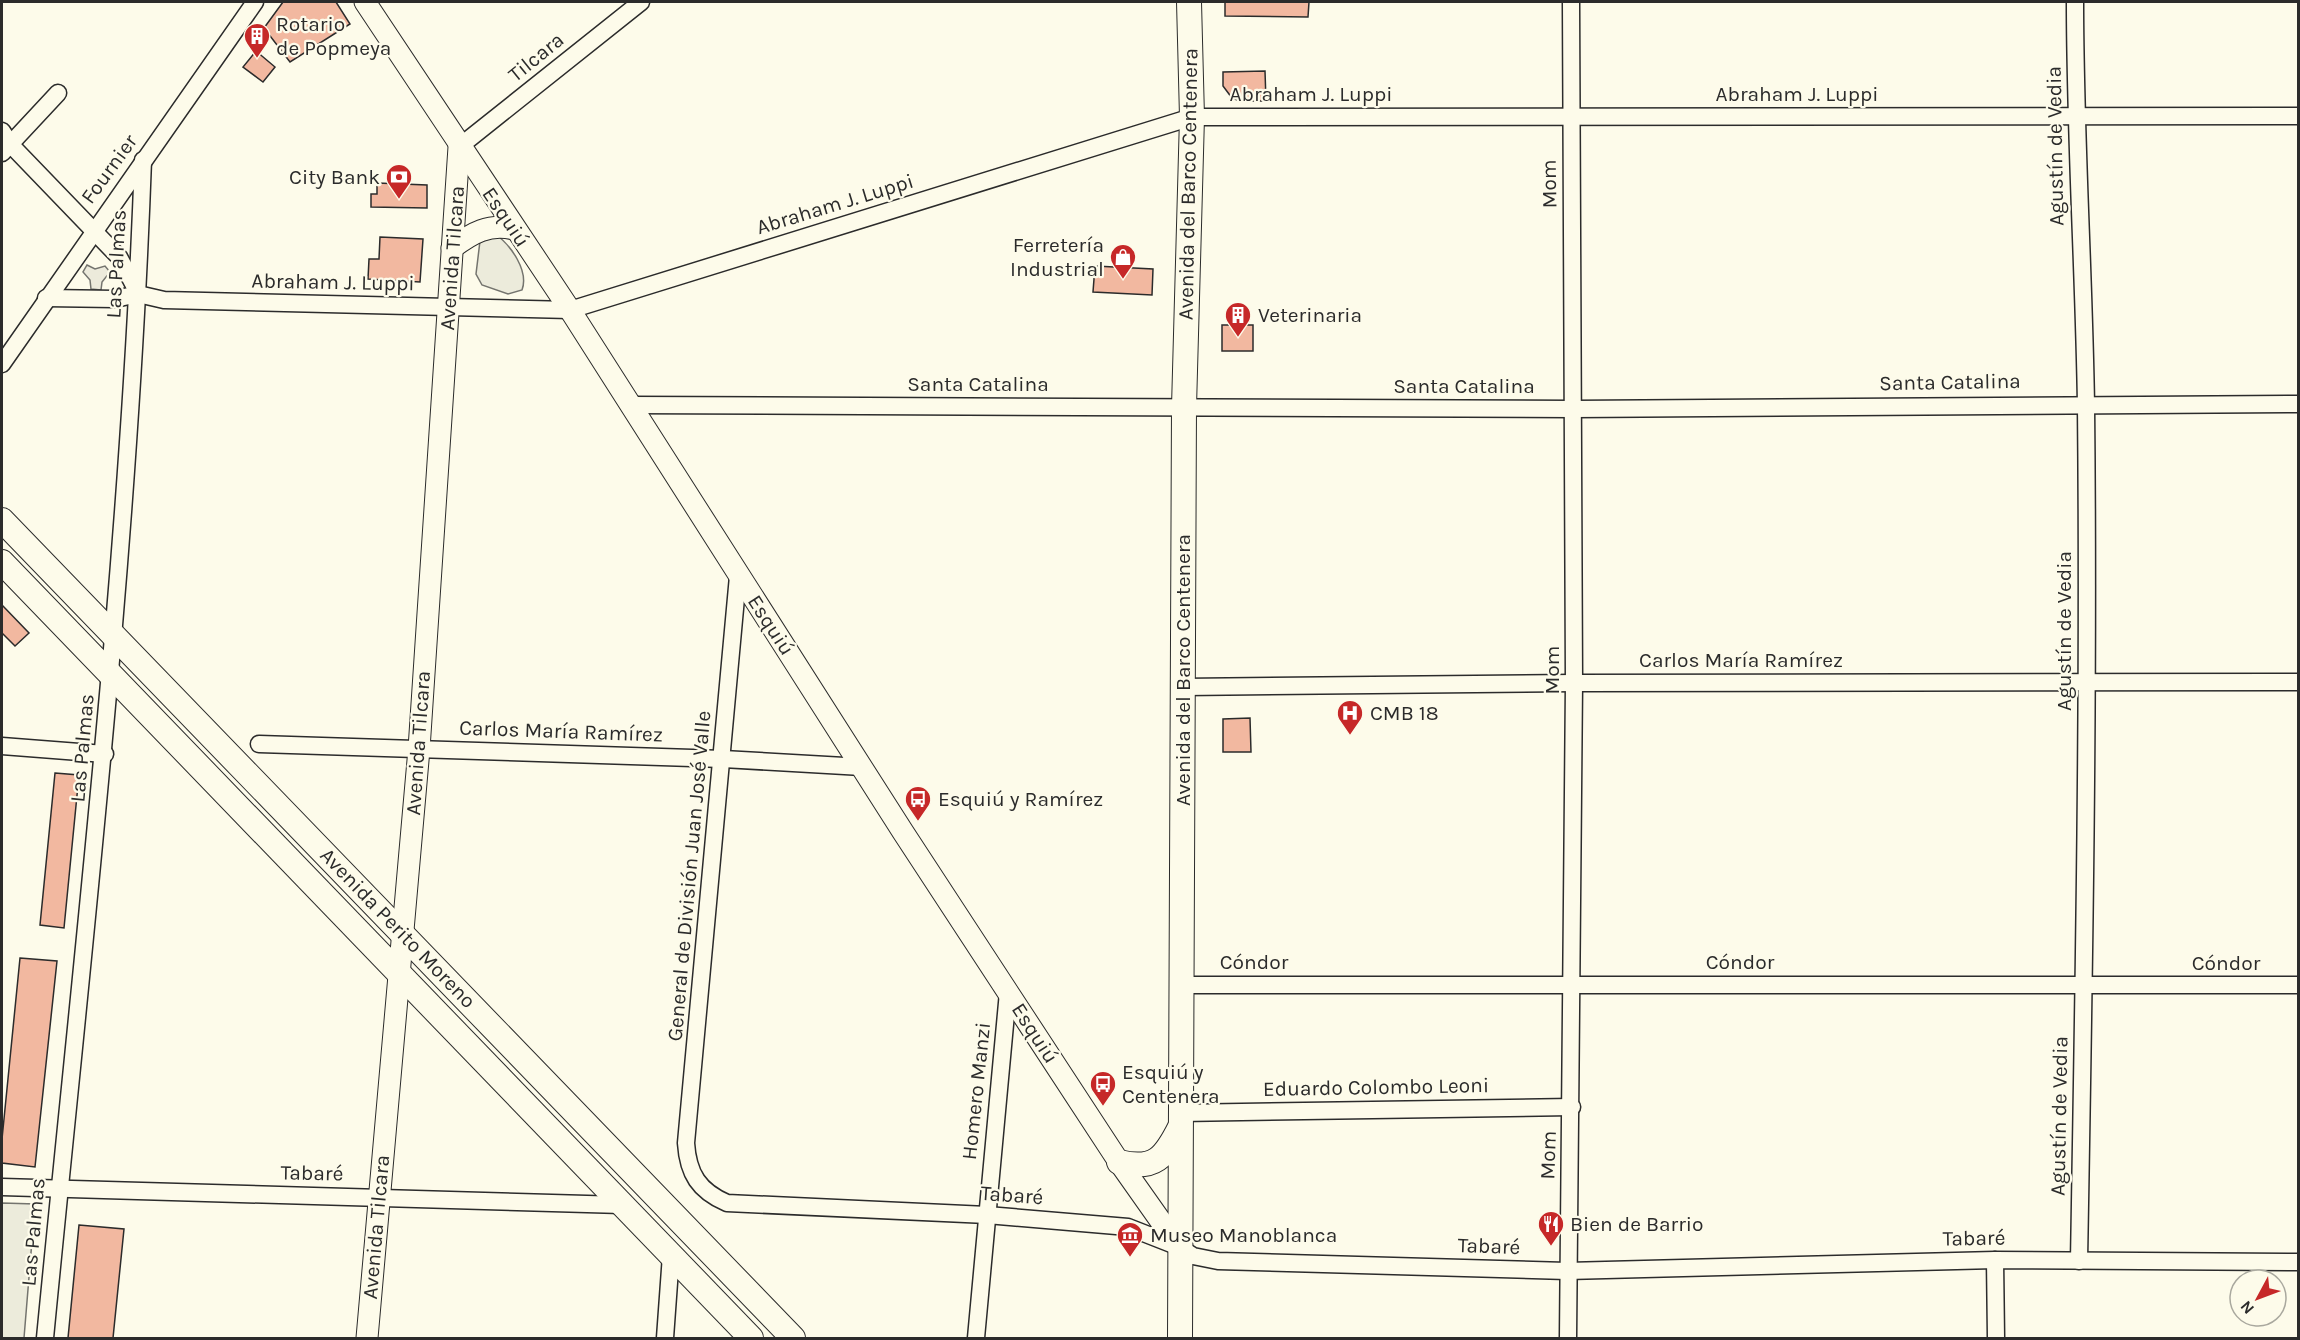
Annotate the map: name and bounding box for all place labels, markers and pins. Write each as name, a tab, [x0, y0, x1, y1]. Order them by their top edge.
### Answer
place label: Rotario de Popmeya	[276, 12, 391, 60]
building icon: Rotario de Popmeya	[242, 21, 272, 59]
bank icon: City Bank	[384, 162, 414, 200]
place label: City Bank	[289, 165, 380, 189]
place label: Ferretería Industrial	[1010, 233, 1104, 281]
shop icon: Ferretería Industrial	[1108, 242, 1138, 280]
building icon: Veterinaria	[1223, 300, 1253, 338]
place label: Veterinaria	[1258, 303, 1362, 327]
hospital icon: CMB 18	[1335, 698, 1365, 736]
place label: CMB 18	[1370, 701, 1439, 725]
bus stop icon: Esquiú y Ramírez	[903, 784, 933, 822]
place label: Esquiú y Ramírez	[938, 787, 1103, 811]
place label: Esquiú y Centenera	[1122, 1060, 1220, 1108]
bus stop icon: Esquiú y Centenera	[1088, 1069, 1118, 1107]
restaurant icon: Bien de Barrio	[1536, 1209, 1566, 1247]
place label: Bien de Barrio	[1570, 1212, 1704, 1236]
museum icon: Museo Manoblanca	[1115, 1220, 1145, 1258]
place label: Museo Manoblanca	[1150, 1223, 1337, 1247]

